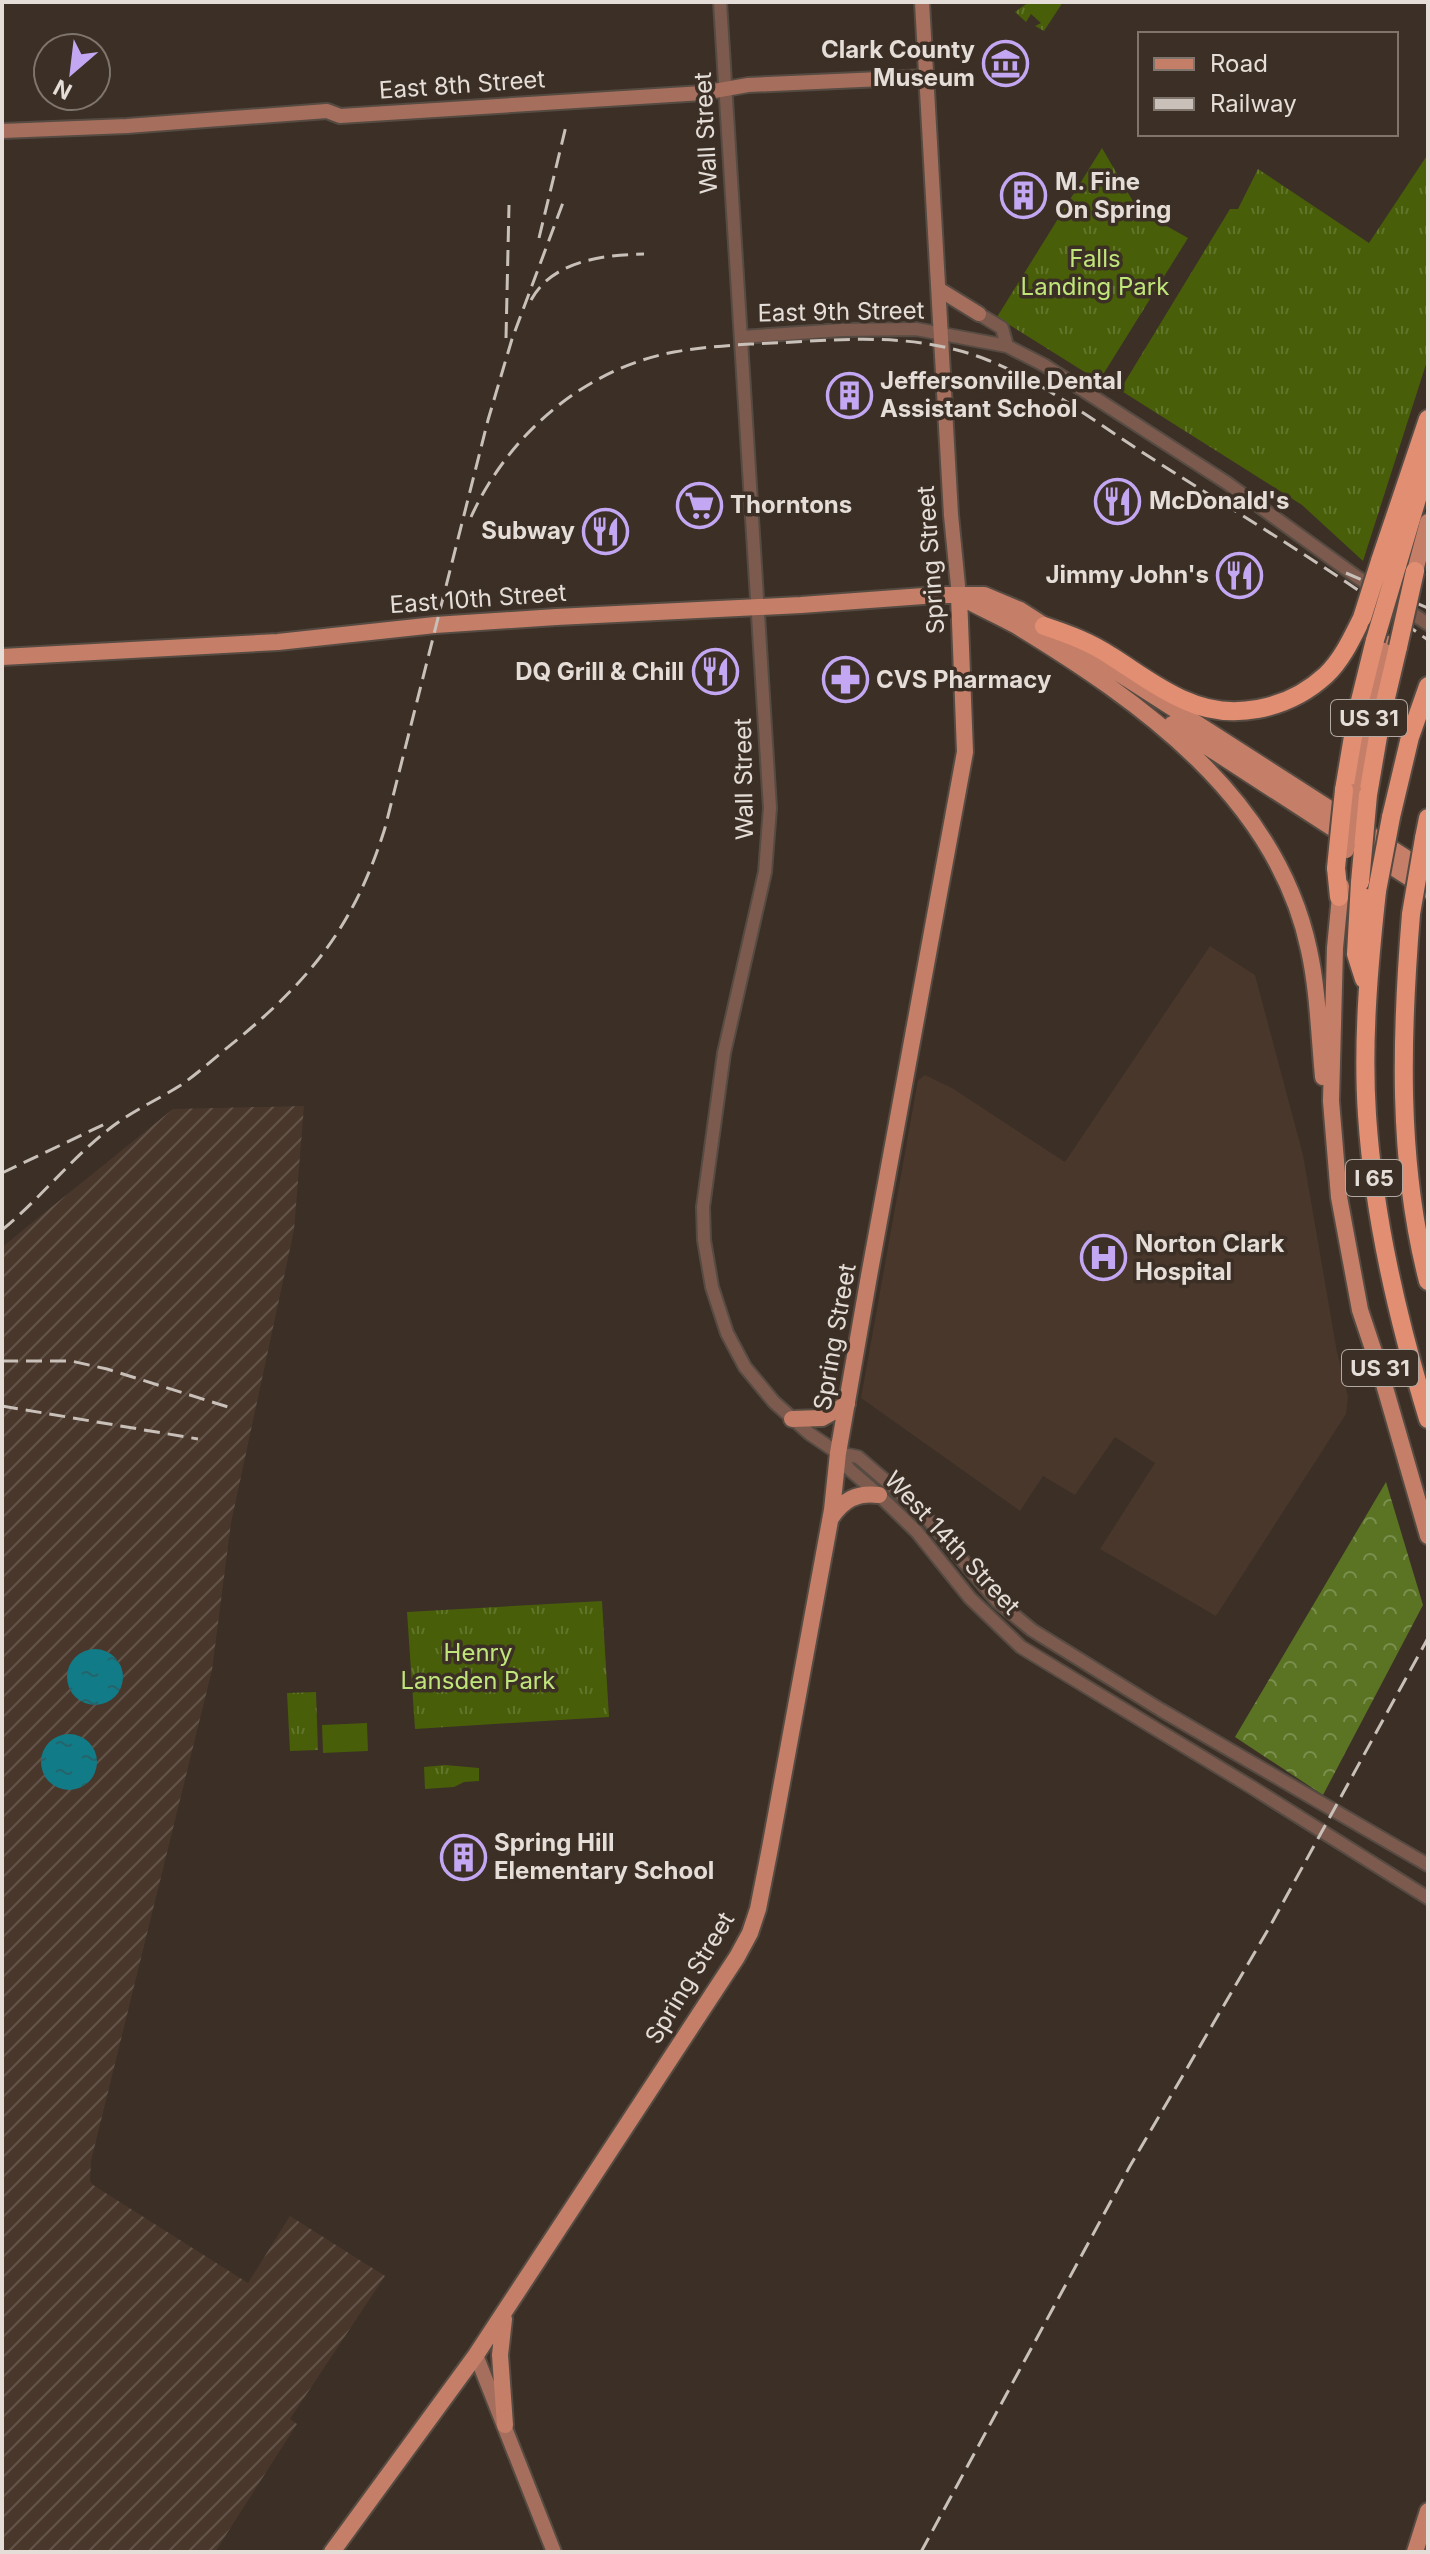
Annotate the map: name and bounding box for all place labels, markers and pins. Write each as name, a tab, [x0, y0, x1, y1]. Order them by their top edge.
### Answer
place label: Clark County Museum	[821, 35, 976, 92]
museum icon: Clark County Museum	[982, 40, 1030, 88]
place label: M. Fine On Spring	[1055, 167, 1172, 224]
building icon: M. Fine On Spring	[1000, 172, 1048, 220]
place label: Jeffersonville Dental Assistant School	[880, 366, 1122, 423]
building icon: Jeffersonville Dental Assistant School	[825, 371, 873, 419]
restaurant icon: McDonald's	[1094, 477, 1142, 525]
supermarket icon: Thorntons	[675, 481, 723, 529]
place label: McDonald's	[1149, 486, 1289, 515]
place label: Thorntons	[730, 490, 852, 519]
restaurant icon: Subway	[582, 507, 630, 555]
place label: Subway	[481, 516, 576, 545]
restaurant icon: Jimmy John's	[1216, 551, 1264, 599]
place label: Jimmy John's	[1045, 560, 1209, 589]
restaurant icon: DQ Grill & Chill	[691, 648, 739, 696]
pharmacy icon: CVS Pharmacy	[821, 656, 869, 704]
place label: DQ Grill & Chill	[515, 657, 684, 686]
place label: CVS Pharmacy	[876, 665, 1052, 694]
place label: Norton Clark Hospital	[1135, 1229, 1284, 1286]
hospital icon: Norton Clark Hospital	[1080, 1234, 1128, 1282]
place label: Spring Hill Elementary School	[494, 1828, 714, 1885]
building icon: Spring Hill Elementary School	[439, 1833, 487, 1881]

